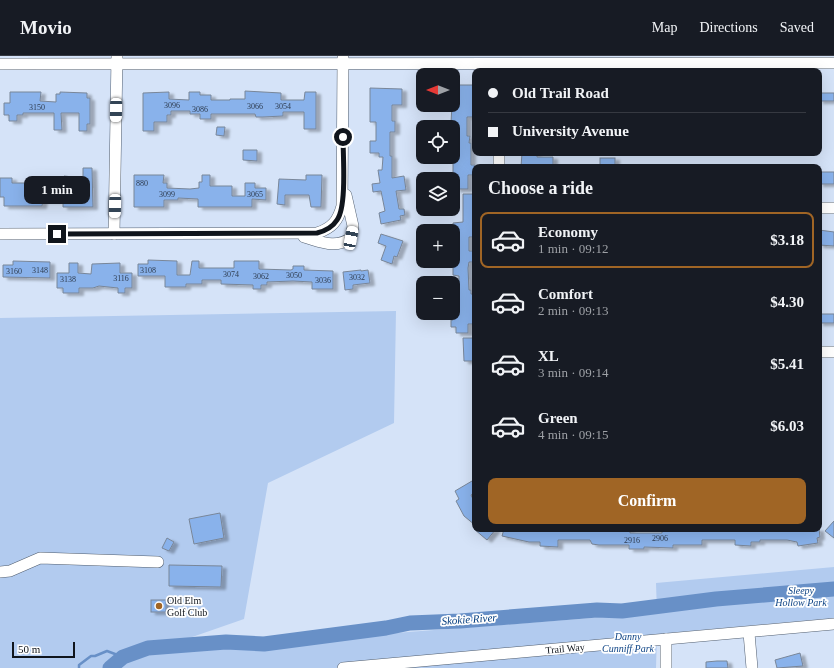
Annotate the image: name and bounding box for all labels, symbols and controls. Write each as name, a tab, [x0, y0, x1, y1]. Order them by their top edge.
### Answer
text: Movio	[20, 17, 72, 38]
text: Map	[652, 20, 677, 35]
text: Directions	[699, 20, 758, 35]
text: Saved	[780, 20, 814, 35]
north arrow	[416, 68, 460, 112]
map controls	[416, 68, 460, 320]
text: Old Trail Road	[512, 85, 609, 101]
car	[110, 98, 122, 122]
house number: 3096	[164, 101, 180, 110]
house number: 3066	[247, 102, 263, 111]
house number: 3054	[275, 102, 291, 111]
house number: 3150	[29, 103, 45, 112]
house number: 3086	[192, 105, 208, 114]
button: locate	[416, 120, 460, 164]
text: University Avenue	[512, 123, 629, 139]
route start	[334, 128, 352, 146]
button: layers	[416, 172, 460, 216]
callout: 1 min	[24, 176, 90, 204]
text: Choose a ride	[488, 178, 593, 198]
house number: 880	[136, 179, 148, 188]
text: 1 min	[41, 182, 73, 197]
house number: 3099	[159, 190, 175, 199]
house number: 3065	[247, 190, 263, 199]
car	[109, 194, 121, 218]
icon: car	[490, 222, 526, 258]
button: +	[416, 224, 460, 268]
text: Economy	[538, 224, 598, 240]
route end	[48, 225, 66, 243]
car	[343, 225, 359, 251]
text: $3.18	[770, 232, 804, 248]
text: 1 min · 09:12	[538, 241, 608, 256]
house number: 3148	[32, 266, 48, 275]
house number: 3108	[140, 266, 156, 275]
house number: 3160	[6, 267, 22, 276]
house number: 3074	[223, 270, 239, 279]
house number: 3050	[286, 271, 302, 280]
house number: 3062	[253, 272, 269, 281]
house number: 3032	[349, 273, 365, 282]
house number: 3116	[113, 274, 129, 283]
house number: 3138	[60, 275, 76, 284]
house number: 3036	[315, 276, 331, 285]
button: −	[416, 276, 460, 320]
icon: car	[490, 284, 526, 320]
text: Comfort	[538, 286, 593, 302]
text: $4.30	[770, 294, 804, 310]
text: 2 min · 09:13	[538, 303, 608, 318]
icon: car	[490, 346, 526, 382]
text: XL	[538, 348, 559, 364]
text: $5.41	[770, 356, 804, 372]
text: 3 min · 09:14	[538, 365, 608, 380]
icon: car	[490, 408, 526, 444]
text: Green	[538, 410, 578, 426]
text: $6.03	[770, 418, 804, 434]
text: 4 min · 09:15	[538, 427, 608, 442]
button: Confirm	[488, 478, 806, 524]
house number: 2906	[652, 534, 668, 543]
house number: 2916	[624, 536, 640, 545]
park label: Sleepy Hollow Park	[774, 585, 827, 608]
place label: Old Elm Golf Club	[167, 595, 207, 618]
marker: Old Elm Golf Club	[154, 601, 164, 611]
water label: Skokie River	[441, 611, 498, 627]
park label: Danny Cunniff Park	[602, 631, 655, 654]
scale bar	[12, 640, 75, 659]
street label: Trail Way	[545, 641, 585, 656]
text: 50 m	[18, 643, 40, 655]

